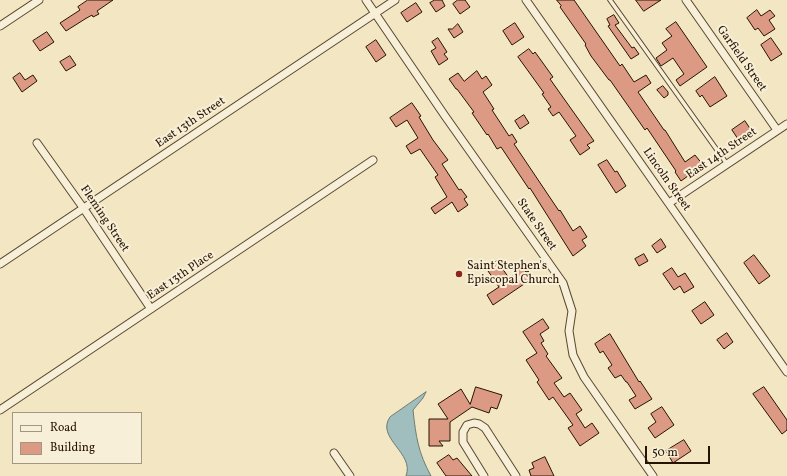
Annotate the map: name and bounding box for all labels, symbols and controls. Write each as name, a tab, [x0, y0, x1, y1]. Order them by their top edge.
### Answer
street label: Garfield Street	[713, 23, 769, 95]
street label: East 13th Street	[153, 94, 229, 152]
street label: East 14th Street	[684, 125, 760, 183]
street label: Lincoln Street	[639, 146, 693, 214]
street label: Fleming Street	[76, 183, 132, 255]
street label: State Street	[513, 196, 559, 254]
street label: East 13th Place	[145, 248, 217, 304]
place label: Saint Stephen's Episcopal Church	[467, 260, 559, 288]
marker: Saint Stephen's Episcopal Church	[454, 269, 464, 279]
legend	[12, 412, 142, 464]
text: Road	[50, 420, 77, 436]
scale bar	[647, 438, 712, 464]
text: Building	[50, 440, 95, 456]
text: 50 m	[652, 445, 678, 461]

